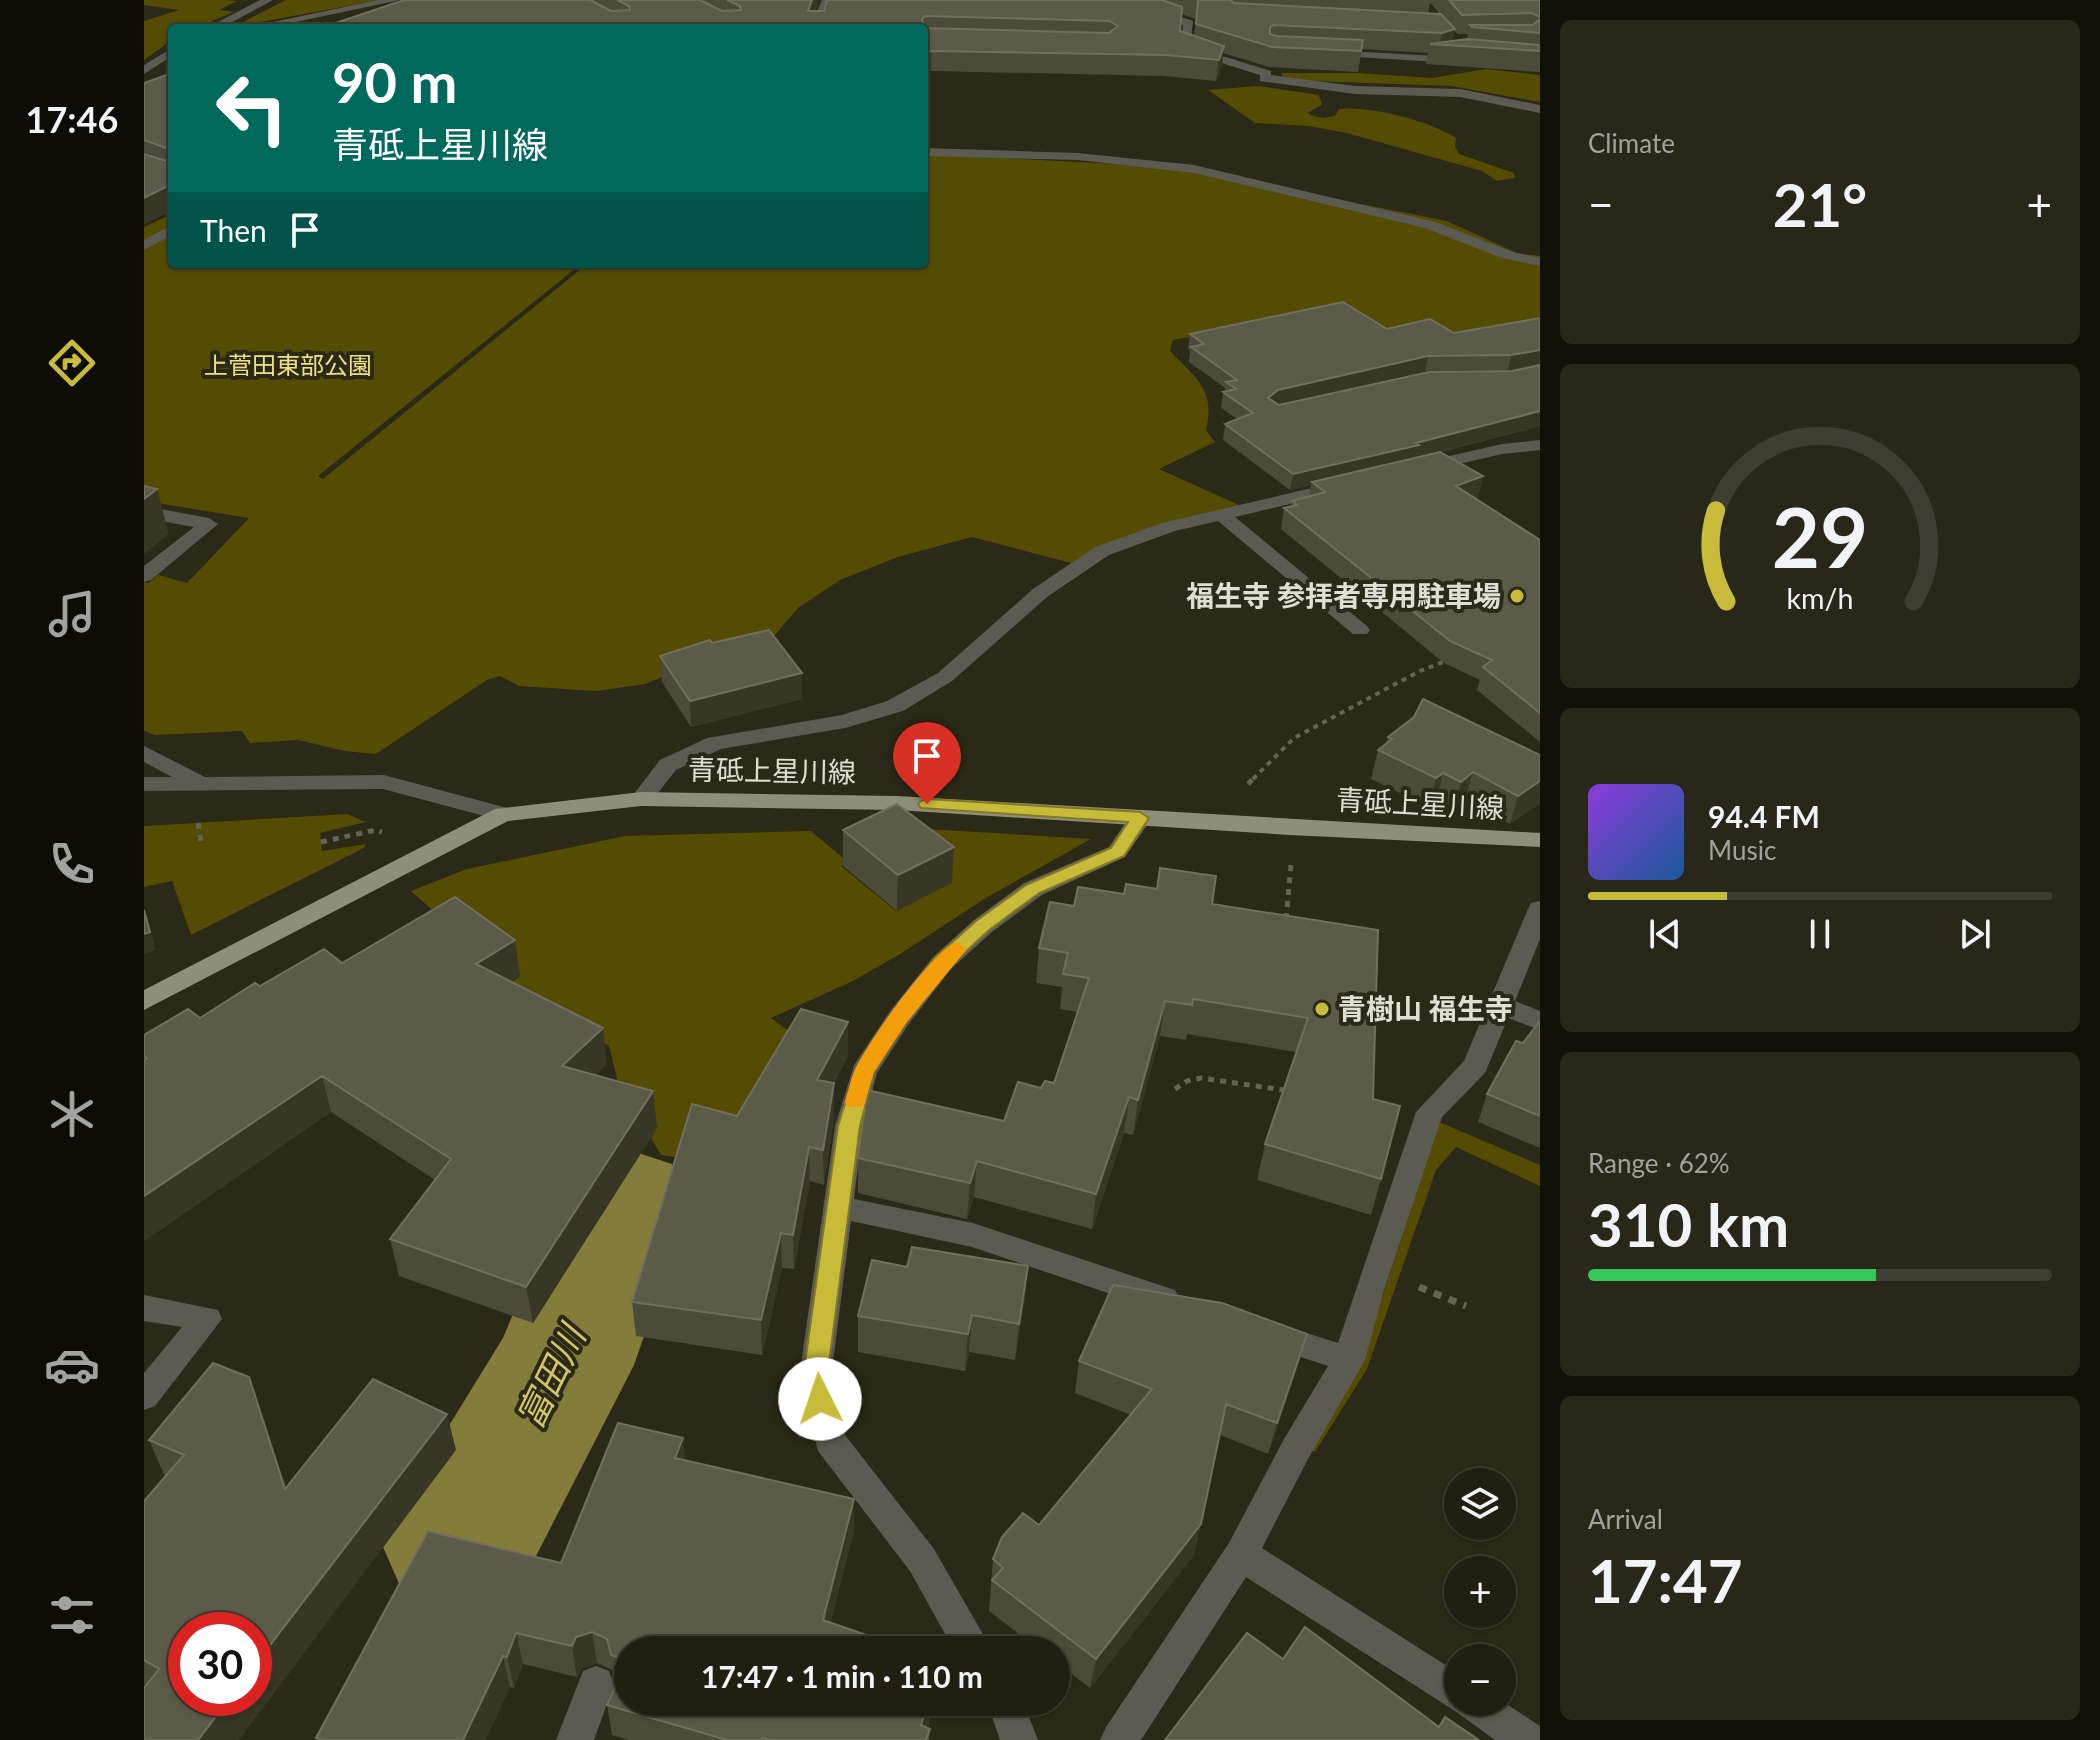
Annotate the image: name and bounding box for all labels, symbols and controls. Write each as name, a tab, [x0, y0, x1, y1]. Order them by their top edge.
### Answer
text: 90 m	[332, 48, 457, 115]
icon: left	[200, 56, 304, 160]
text: 17:46	[26, 97, 118, 141]
text: 青砥上星川線	[332, 122, 548, 166]
text: Climate	[1588, 127, 1675, 159]
text: 21°	[1773, 168, 1867, 240]
text: −	[1588, 178, 1614, 230]
text: +	[2026, 178, 2052, 230]
icon: arrive	[283, 208, 327, 252]
text: Then	[200, 212, 267, 248]
icon: directions	[44, 335, 100, 391]
park label: 上菅田東部公園	[204, 350, 372, 379]
text: 29	[1772, 486, 1868, 586]
place label: 福生寺 参拝者専用駐車場	[1186, 578, 1501, 612]
text: km/h	[1787, 581, 1853, 615]
icon: music	[44, 586, 100, 642]
marker: 福生寺 参拝者専用駐車場	[1508, 587, 1526, 605]
pin	[893, 722, 961, 804]
icon: arrive	[905, 734, 949, 778]
street label: 青砥上星川線	[688, 752, 856, 788]
street label: 青砥上星川線	[1335, 782, 1505, 824]
text: 94.4 FM	[1708, 798, 1820, 834]
text: Music	[1708, 834, 1776, 866]
icon: phone	[44, 836, 100, 892]
icon: previous	[1643, 912, 1687, 956]
icon: pause	[1798, 912, 1842, 956]
icon: next	[1953, 912, 1997, 956]
place label: 青樹山 福生寺	[1338, 991, 1513, 1025]
marker: 青樹山 福生寺	[1313, 1000, 1331, 1018]
icon: climate	[44, 1086, 100, 1142]
text: Range · 62%	[1588, 1147, 1730, 1179]
text: 310 km	[1588, 1188, 1789, 1260]
water label: 富田川	[507, 1315, 595, 1435]
icon: car	[44, 1337, 100, 1393]
position arrow	[778, 1357, 862, 1441]
map controls	[1444, 1468, 1516, 1716]
button: layers	[1444, 1468, 1516, 1540]
text: Arrival	[1588, 1503, 1663, 1535]
text: 17:47	[1588, 1544, 1743, 1616]
button: +	[1444, 1556, 1516, 1628]
icon: filters	[44, 1587, 100, 1643]
speed limit sign: 30	[168, 1612, 272, 1716]
button: −	[1444, 1644, 1516, 1716]
text: 17:47 · 1 min · 110 m	[701, 1658, 983, 1694]

